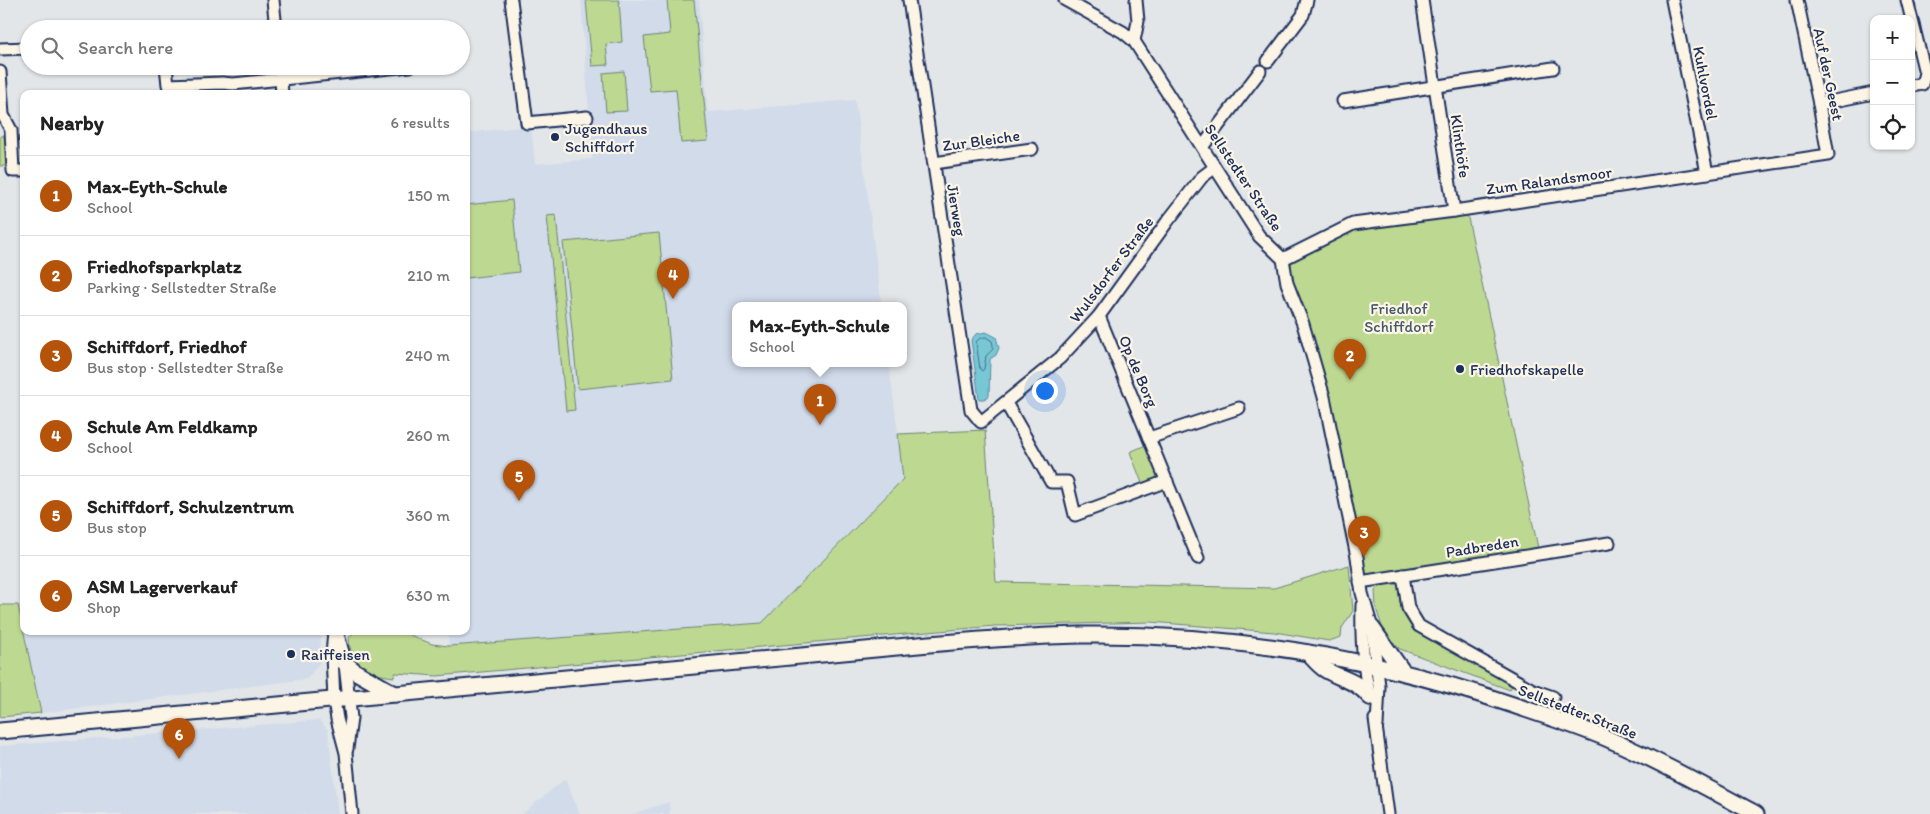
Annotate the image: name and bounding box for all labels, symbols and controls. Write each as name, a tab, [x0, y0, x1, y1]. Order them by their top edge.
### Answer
map controls	[1870, 15, 1915, 150]
button: +	[1870, 15, 1915, 60]
search box	[20, 20, 470, 75]
street label: Auf der Geest	[1809, 26, 1848, 122]
icon: search	[38, 34, 66, 62]
text: Search here	[78, 36, 173, 59]
street label: Kuhlvordel	[1689, 45, 1722, 122]
button: −	[1870, 60, 1915, 105]
button: locate	[1870, 105, 1915, 150]
text: Nearby	[40, 110, 104, 135]
text: 6 results	[390, 113, 450, 132]
street label: Klinthöfe	[1447, 113, 1474, 179]
place label: Jugendhaus Schiffdorf	[565, 119, 647, 156]
street label: Sellstedter Straße	[1201, 120, 1287, 235]
street label: Zur Bleiche	[941, 126, 1021, 155]
marker: Jugendhaus Schiffdorf	[549, 131, 561, 143]
street label: Zum Ralandsmoor	[1485, 162, 1614, 199]
text: Max-Eyth-Schule	[87, 175, 228, 198]
street label: Jierweg	[943, 183, 970, 238]
text: 1	[52, 186, 60, 205]
text: 150 m	[407, 186, 450, 205]
text: School	[87, 198, 133, 217]
street label: Wulsdorfer Straße	[1065, 213, 1157, 326]
text: Friedhofsparkplatz	[87, 255, 241, 278]
pin: 4	[657, 258, 689, 299]
text: 2	[52, 266, 60, 285]
text: 210 m	[407, 266, 450, 285]
text: Parking · Sellstedter Straße	[87, 278, 277, 297]
park label: Friedhof Schiffdorf	[1364, 299, 1434, 336]
popup	[732, 302, 907, 367]
text: Max-Eyth-Schule	[749, 314, 890, 337]
street label: Op de Borg	[1115, 332, 1163, 411]
text: Schiffdorf, Friedhof	[87, 335, 247, 358]
text: School	[749, 337, 795, 356]
pin: 2	[1334, 339, 1366, 380]
text: 3	[52, 346, 60, 365]
text: 240 m	[405, 346, 450, 365]
text: Bus stop · Sellstedter Straße	[87, 358, 283, 377]
place label: Friedhofskapelle	[1470, 360, 1584, 379]
marker: Friedhofskapelle	[1454, 363, 1466, 375]
your location	[1032, 378, 1058, 404]
pin: 1	[804, 384, 836, 425]
text: Schule Am Feldkamp	[87, 415, 258, 438]
text: 4	[51, 426, 61, 445]
text: 260 m	[406, 426, 450, 445]
text: School	[87, 438, 133, 457]
pin: 5	[503, 460, 535, 501]
text: Schiffdorf, Schulzentrum	[87, 495, 294, 518]
text: 5	[52, 506, 60, 525]
text: 360 m	[406, 506, 450, 525]
pin: 3	[1348, 516, 1380, 557]
text: Bus stop	[87, 518, 147, 537]
street label: Padbreden	[1444, 531, 1520, 562]
text: ASM Lagerverkauf	[87, 575, 238, 598]
text: 6	[52, 586, 60, 605]
text: 630 m	[406, 586, 450, 605]
text: Shop	[87, 598, 121, 617]
place label: Raiffeisen	[301, 645, 370, 664]
marker: Raiffeisen	[285, 648, 297, 660]
street label: Sellstedter Straße	[1516, 680, 1640, 743]
pin: 6	[163, 718, 195, 759]

